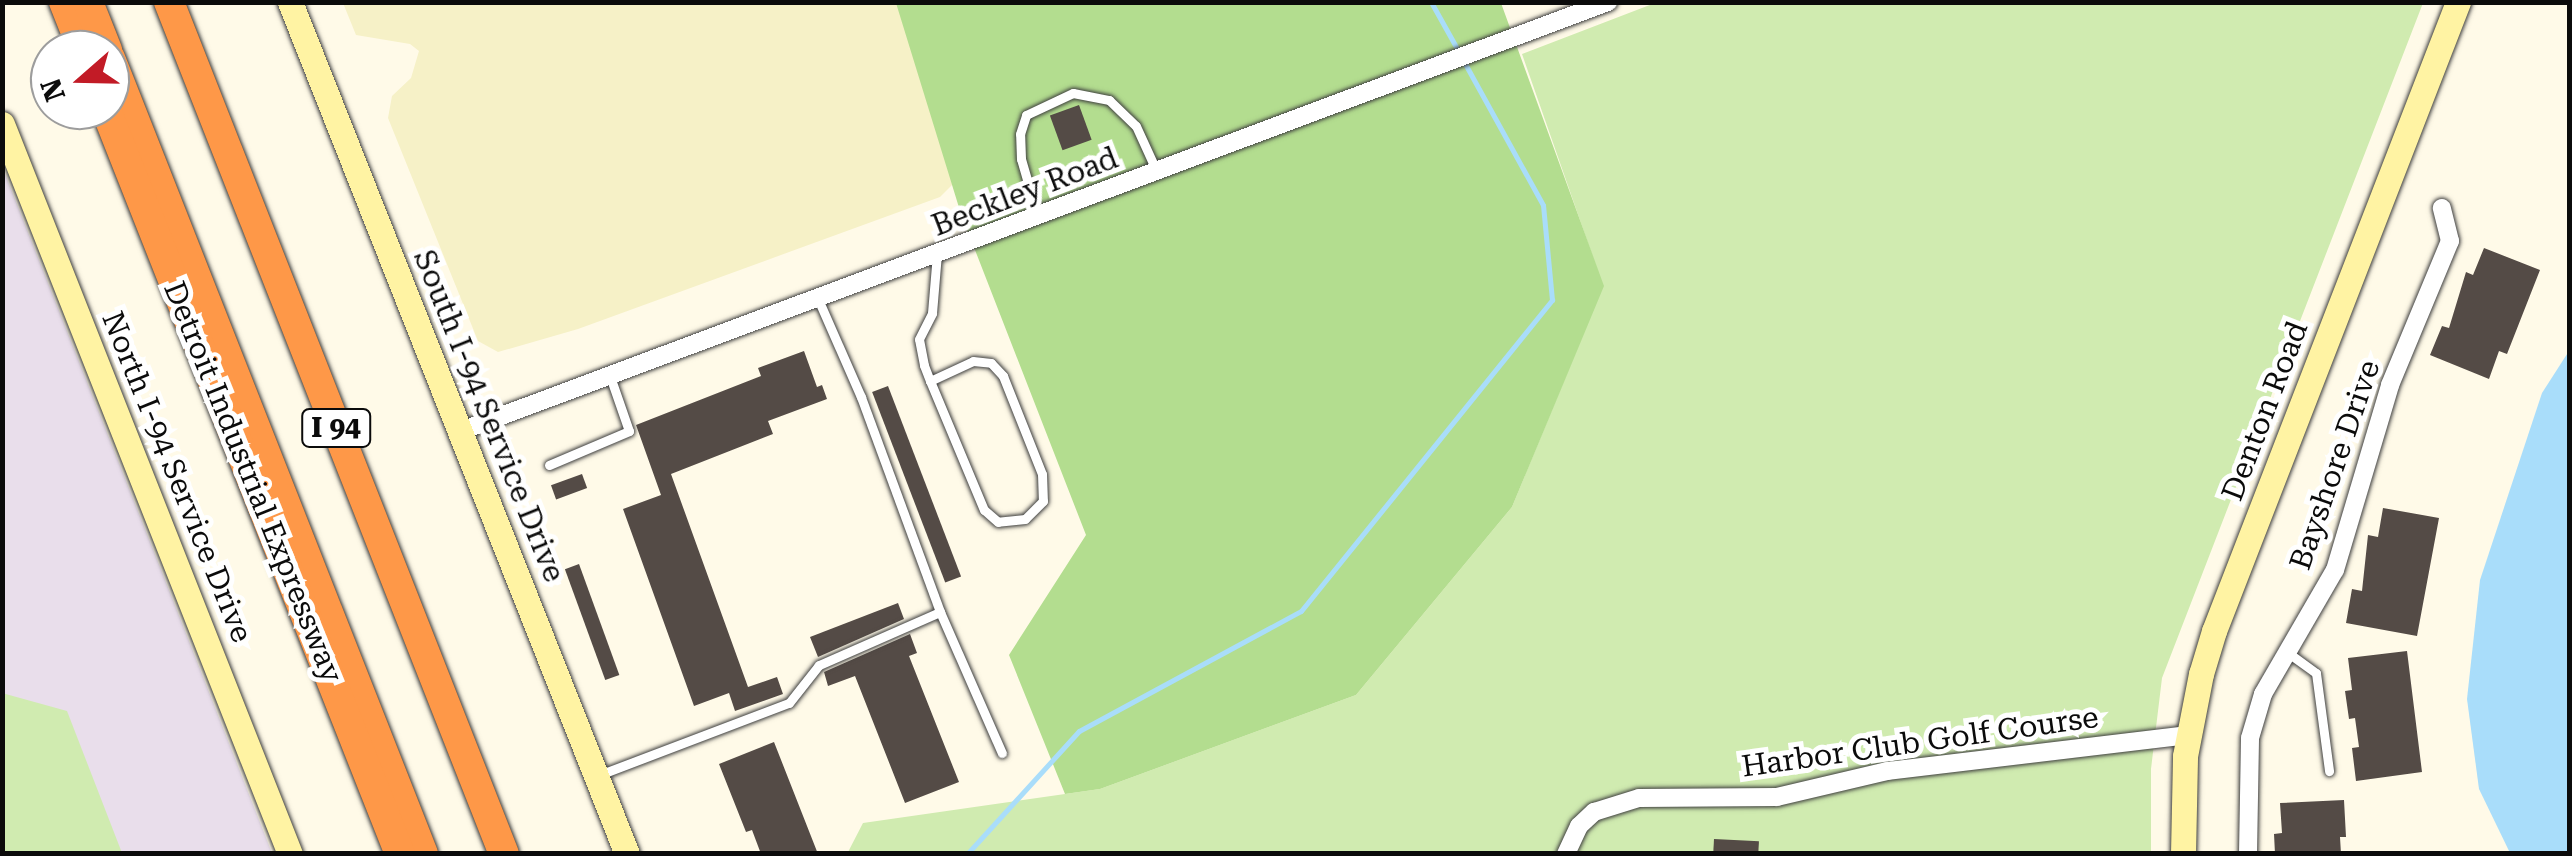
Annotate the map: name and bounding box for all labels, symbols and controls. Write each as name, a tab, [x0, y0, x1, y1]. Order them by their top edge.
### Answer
north arrow	[30, 30, 130, 130]
text: N	[34, 74, 72, 106]
street label: Beckley Road	[927, 140, 1123, 244]
street label: South I-94 Service Drive	[406, 245, 572, 587]
street label: Detroit Industrial Expressway	[156, 276, 350, 688]
street label: North I-94 Service Drive	[94, 306, 260, 648]
street label: Denton Road	[2214, 316, 2316, 506]
street label: Bayshore Drive	[2282, 355, 2388, 575]
road number: I 94	[301, 405, 371, 451]
street label: Harbor Club Golf Course	[1739, 699, 2101, 785]

